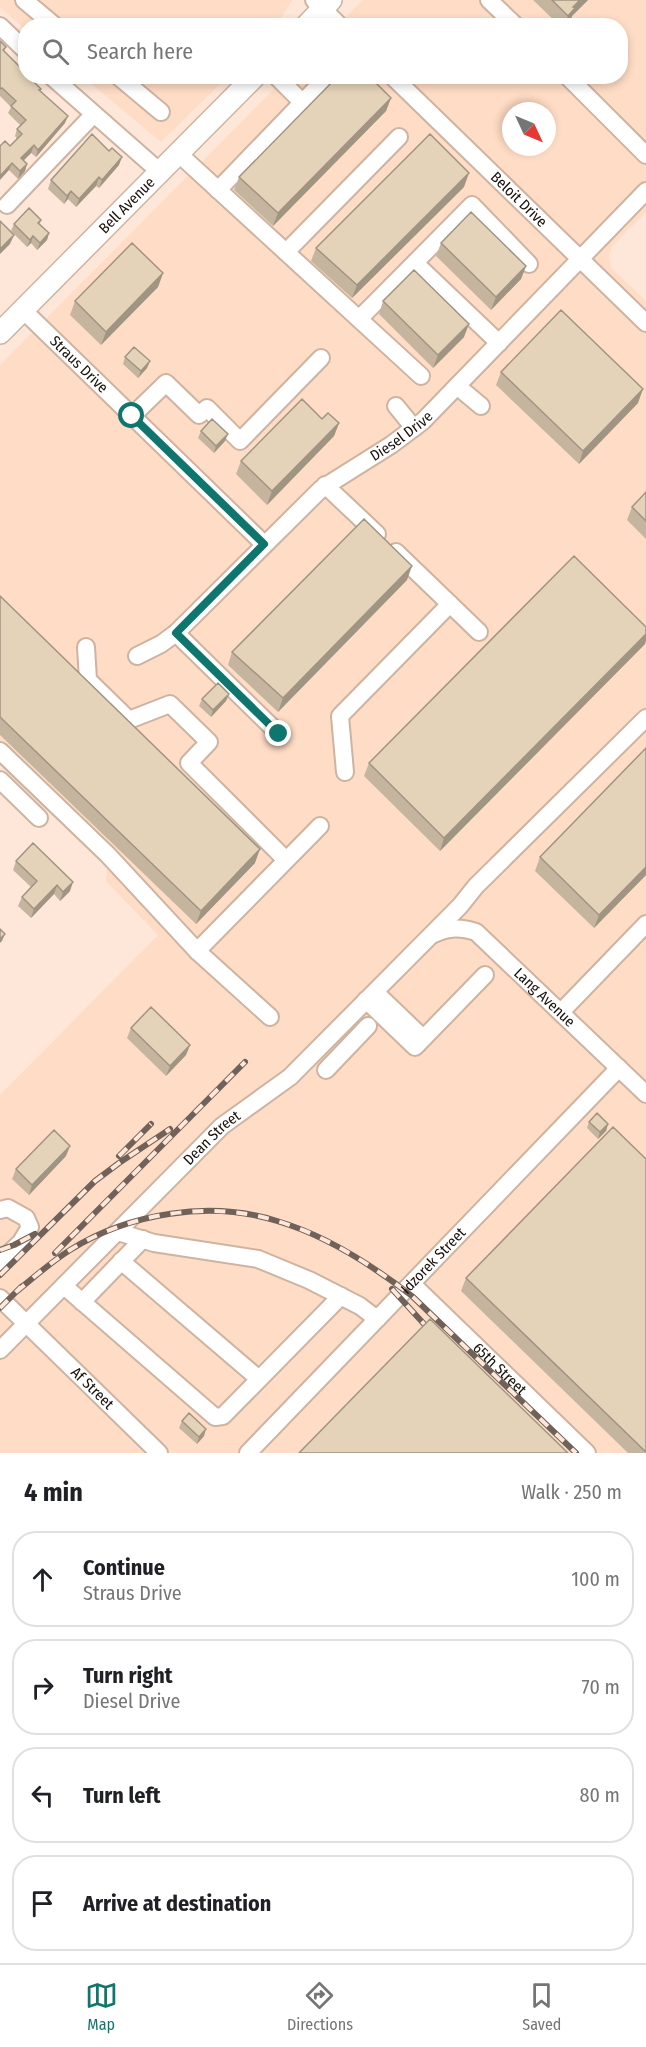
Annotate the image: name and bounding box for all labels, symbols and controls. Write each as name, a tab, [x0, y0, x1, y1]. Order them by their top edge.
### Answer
search box	[18, 18, 628, 84]
icon: search	[39, 35, 72, 68]
text: Search here	[87, 38, 193, 65]
north arrow	[502, 102, 556, 156]
street label: Beloit Drive	[487, 168, 551, 231]
street label: Bell Avenue	[95, 173, 159, 237]
street label: Straus Drive	[46, 332, 112, 397]
route start	[118, 402, 144, 428]
street label: Diesel Drive	[367, 408, 436, 465]
route end	[265, 720, 291, 746]
street label: Lang Avenue	[510, 964, 579, 1031]
street label: Dean Street	[180, 1107, 244, 1169]
street label: Idzorek Street	[397, 1224, 469, 1298]
street label: 65th Street	[469, 1339, 530, 1399]
street label: Af Street	[67, 1363, 118, 1413]
text: 4 min	[24, 1477, 83, 1508]
text: Walk · 250 m	[521, 1480, 622, 1504]
text: Continue	[83, 1554, 165, 1581]
icon: ahead	[26, 1563, 59, 1596]
text: 100 m	[571, 1567, 620, 1591]
text: Straus Drive	[83, 1581, 182, 1605]
text: Turn right	[83, 1662, 172, 1689]
icon: right	[26, 1671, 59, 1704]
text: 70 m	[582, 1675, 620, 1699]
text: Diesel Drive	[83, 1689, 180, 1713]
icon: left	[26, 1779, 59, 1812]
text: Turn left	[83, 1782, 161, 1809]
text: 80 m	[580, 1783, 620, 1807]
icon: arrive	[26, 1887, 59, 1920]
text: Arrive at destination	[83, 1890, 271, 1917]
tab: Map	[85, 1979, 118, 2034]
tab: Directions	[287, 1979, 353, 2034]
tab: Saved	[522, 1979, 561, 2034]

